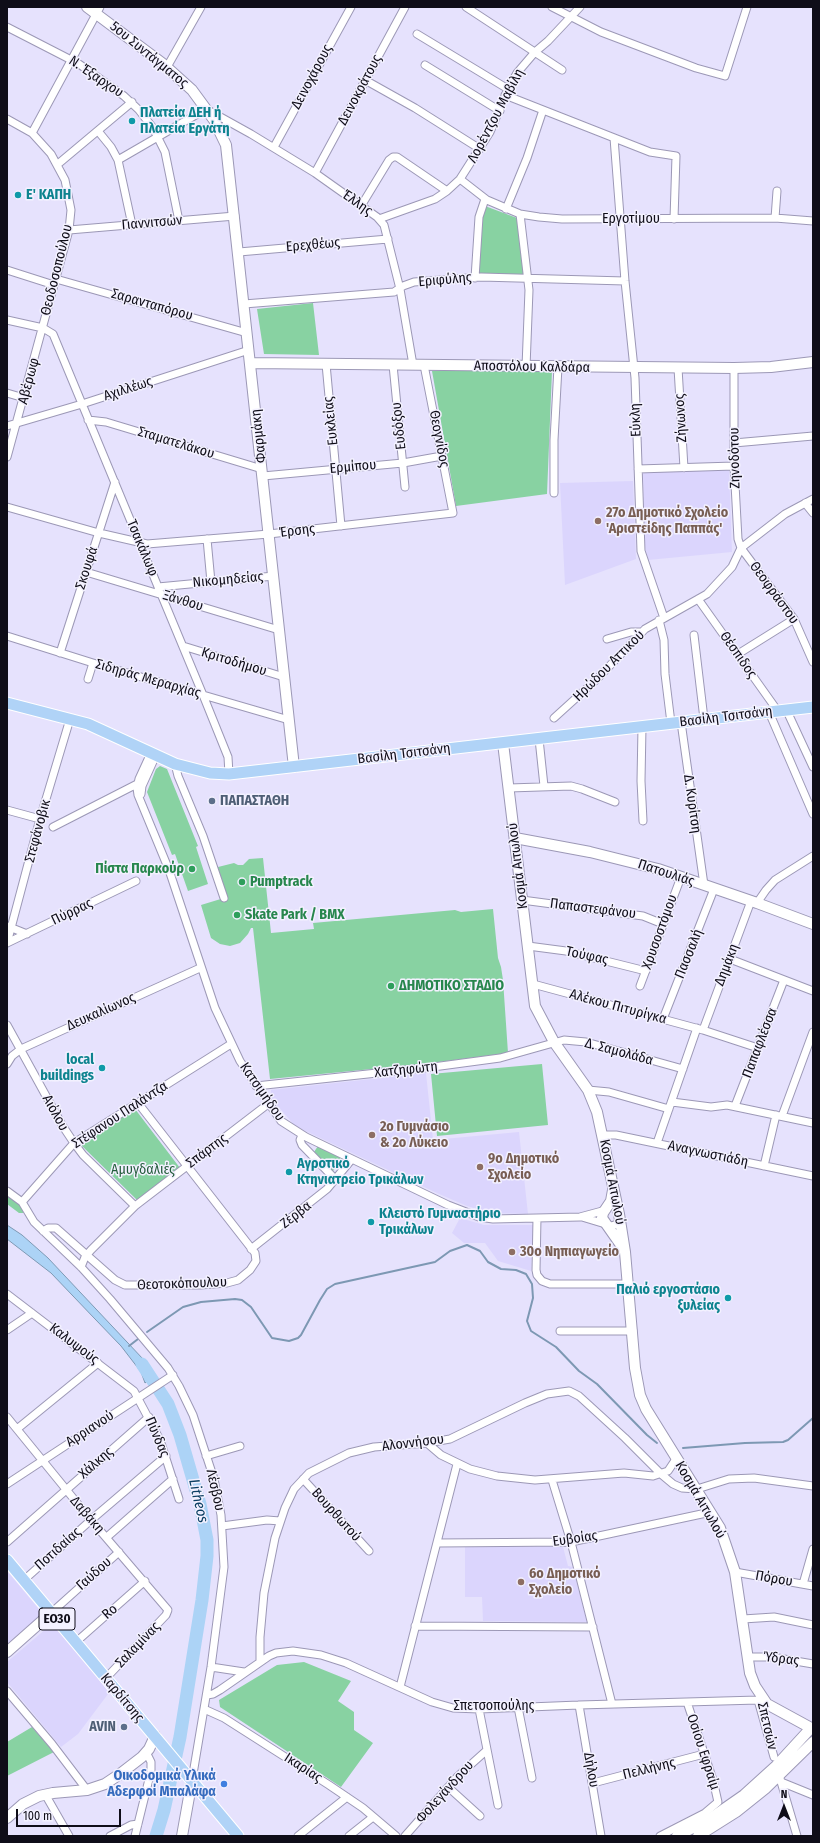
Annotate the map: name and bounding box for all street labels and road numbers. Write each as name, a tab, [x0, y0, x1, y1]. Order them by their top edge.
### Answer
street label: 5ου Συντάγματος	[106, 18, 192, 92]
street label: Δεινοχάρους	[288, 42, 336, 112]
street label: Δεινοκράτους	[334, 52, 386, 128]
street label: Ν. Έξαρχου	[66, 53, 126, 101]
street label: Λορέντζου Μαβίλη	[464, 66, 528, 166]
street label: Έλλης	[338, 186, 376, 220]
street label: Εργοτίμου	[602, 211, 660, 227]
street label: Γιαννιτσών	[121, 212, 183, 234]
street label: Θεοδοσοπούλου	[38, 223, 76, 317]
street label: Ερεχθέως	[285, 234, 341, 256]
street label: Εριφύλης	[418, 269, 472, 291]
street label: Σαρανταπόρου	[109, 285, 195, 325]
street label: Αβέρωφ	[15, 356, 43, 406]
street label: Αποστόλου Καλδάρα	[474, 358, 590, 376]
street label: Αχιλλέως	[101, 373, 155, 405]
street label: Ζήνωνος	[671, 393, 691, 443]
street label: Ευκλείας	[320, 396, 342, 446]
street label: Ευδόξου	[388, 401, 410, 451]
street label: Εύκλη	[627, 403, 645, 437]
street label: Φαρμάκη	[248, 408, 270, 464]
street label: Θεογνίδος	[425, 409, 453, 469]
street label: Σταματελάκου	[136, 423, 216, 463]
street label: Ζηνοδότου	[726, 427, 744, 489]
street label: Ερμίπου	[329, 457, 377, 477]
street label: Τσακάλωφ	[123, 517, 161, 579]
street label: Έρσης	[278, 520, 316, 542]
street label: Σκουφά	[72, 544, 102, 592]
street label: Θεοφράστου	[746, 558, 802, 628]
street label: Νικομηδείας	[192, 569, 264, 591]
street label: Ξάνθου	[161, 587, 205, 615]
street label: Ηρώδου Αττικού	[570, 627, 648, 705]
street label: Θέσπιδος	[716, 628, 760, 682]
street label: Κριτοδήμου	[199, 644, 269, 680]
street label: Σιδηράς Μεραρχίας	[93, 656, 203, 702]
street label: Βασίλη Τσιτσάνη	[679, 703, 773, 731]
street label: Βασίλη Τσιτσάνη	[357, 740, 451, 768]
street label: Δ. Κυρίτση	[680, 773, 704, 835]
street label: Στεφάνοβικ	[22, 798, 54, 864]
street label: Κοσμά Αιτωλού	[504, 822, 532, 910]
street label: Πατουλιάς	[636, 856, 696, 890]
street label: Χρυσοστόμου	[639, 892, 681, 972]
street label: Πύρρας	[49, 895, 95, 929]
street label: Παπαστεφάνου	[549, 895, 637, 923]
street label: Πασσαλή	[672, 927, 706, 981]
street label: Δημάκη	[711, 942, 743, 988]
street label: Τούφας	[564, 943, 610, 969]
street label: Αλέκου Πιτυρίγκα	[568, 986, 668, 1028]
street label: Δευκαλίωνος	[64, 989, 138, 1035]
street label: Παπαφλέσσα	[739, 1005, 781, 1081]
street label: Δ. Σαμολάδα	[583, 1035, 655, 1069]
street label: Χατζηφώτη	[374, 1058, 438, 1082]
street label: Κατσιμήδου	[236, 1060, 288, 1124]
street label: Στέφανου Παλάντζα	[69, 1078, 171, 1152]
street label: Αιόλου	[38, 1092, 72, 1134]
street label: Σπάρτης	[183, 1130, 231, 1172]
street label: Αναγνωστιάδη	[666, 1137, 750, 1171]
street label: Κοσμά Αιτωλού	[595, 1138, 629, 1226]
street label: Ζέρβα	[277, 1198, 315, 1232]
street label: Θεοτοκόπουλου	[137, 1274, 227, 1294]
street label: Καλυψούς	[46, 1320, 102, 1368]
street label: Αρριανού	[63, 1407, 117, 1451]
street label: Πύνδας	[141, 1414, 173, 1460]
street label: Αλοννήσου	[381, 1431, 445, 1455]
street label: Χάλκης	[75, 1443, 117, 1483]
street label: Κοσμά Αιτωλού	[671, 1458, 729, 1542]
street label: Λέσβου	[202, 1467, 228, 1513]
street label: Βουρθωτού	[308, 1485, 364, 1545]
street label: Δαβάκη	[66, 1493, 108, 1537]
street label: Ποτιδαίας	[31, 1524, 85, 1574]
street label: Ευβοίας	[551, 1528, 599, 1550]
street label: Γαύδου	[73, 1554, 115, 1594]
street label: Πόρου	[754, 1567, 794, 1591]
street label: Ro	[99, 1601, 121, 1623]
road number: ΕΟ30	[39, 1608, 75, 1630]
street label: Σαλαμίνας	[112, 1619, 164, 1671]
street label: Ύδρας	[762, 1648, 800, 1670]
street label: Καρδίτσης	[97, 1670, 147, 1726]
street label: Σπετσοπούλης	[454, 1698, 534, 1714]
street label: Σπετσών	[753, 1701, 781, 1751]
street label: Οσίου Εφραίμ	[683, 1712, 723, 1792]
street label: Ικαρίας	[281, 1750, 325, 1786]
street label: Δήλου	[580, 1751, 602, 1789]
street label: Πελλήνης	[621, 1754, 677, 1784]
street label: Φολεγάνδρου	[413, 1757, 477, 1827]

